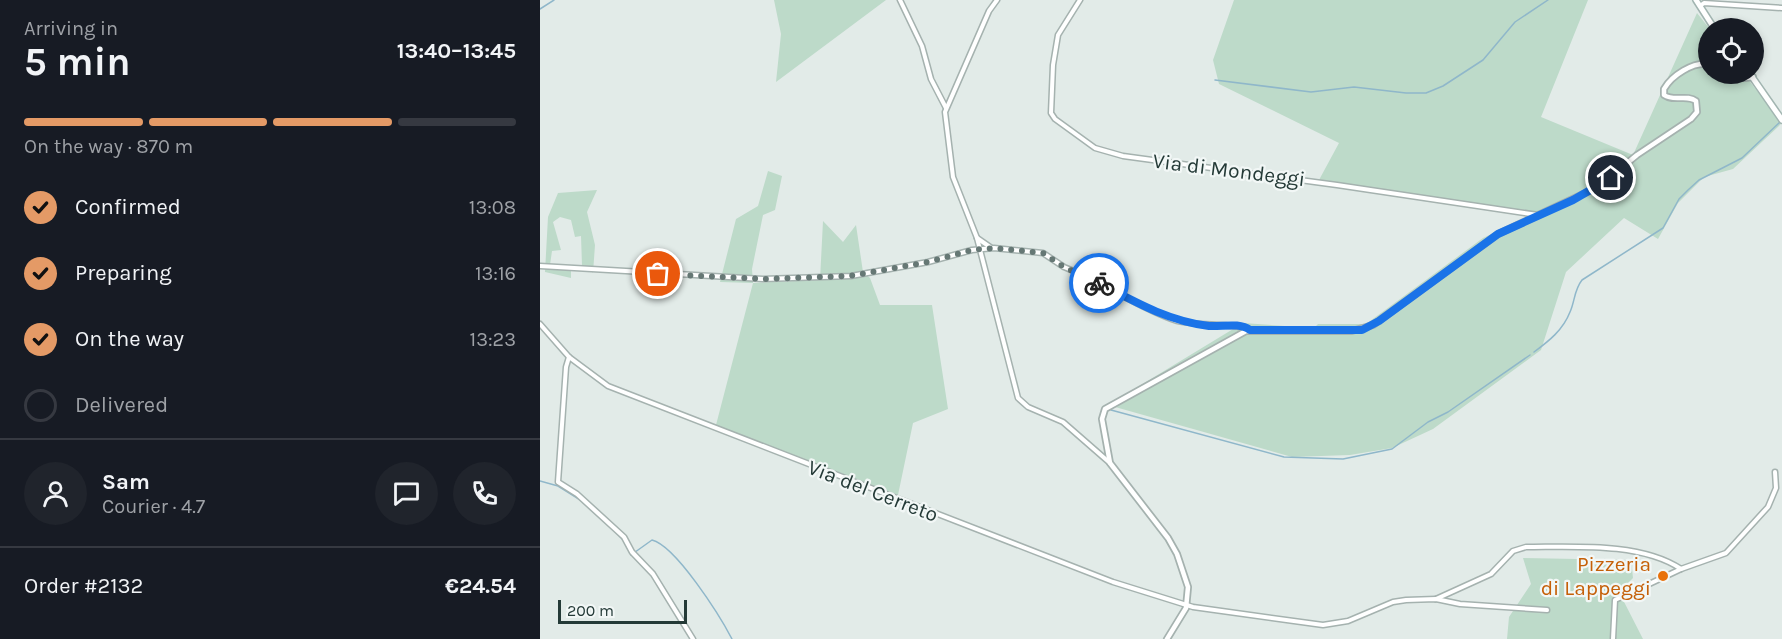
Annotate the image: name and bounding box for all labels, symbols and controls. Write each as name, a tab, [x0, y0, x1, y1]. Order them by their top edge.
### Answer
text: Arriving in	[24, 17, 118, 40]
map controls	[1698, 18, 1764, 84]
button: locate	[1698, 18, 1764, 84]
text: 13:40–13:45	[397, 38, 516, 64]
text: 5 min	[24, 39, 131, 85]
text: On the way · 870 m	[24, 135, 193, 158]
street label: Via di Mondeggi	[1151, 149, 1307, 191]
pin	[1585, 152, 1636, 203]
icon: home	[1594, 161, 1627, 194]
icon: check	[24, 191, 57, 224]
text: Confirmed	[75, 194, 181, 220]
text: 13:08	[469, 196, 516, 219]
pin	[632, 248, 683, 299]
courier	[1069, 253, 1129, 313]
icon: check	[24, 257, 57, 290]
icon: bag	[641, 257, 674, 290]
text: Preparing	[75, 260, 172, 286]
text: 13:16	[475, 262, 516, 285]
icon: bike	[1083, 267, 1116, 300]
icon: check	[24, 323, 57, 356]
text: On the way	[75, 326, 184, 352]
text: 13:23	[470, 328, 516, 351]
text: Delivered	[75, 392, 168, 418]
street label: Via del Cerreto	[804, 455, 942, 527]
button: person	[24, 462, 87, 525]
button: chat	[375, 462, 438, 525]
button: phone	[453, 462, 516, 525]
text: Sam	[102, 469, 150, 495]
text: Courier · 4.7	[102, 495, 205, 518]
place label: Pizzeria di Lappeggi	[1541, 552, 1651, 600]
marker: Pizzeria di Lappeggi	[1656, 569, 1670, 583]
text: Order #2132	[24, 573, 143, 599]
text: €24.54	[445, 573, 516, 599]
scale bar	[558, 597, 687, 624]
text: 200 m	[567, 601, 614, 620]

